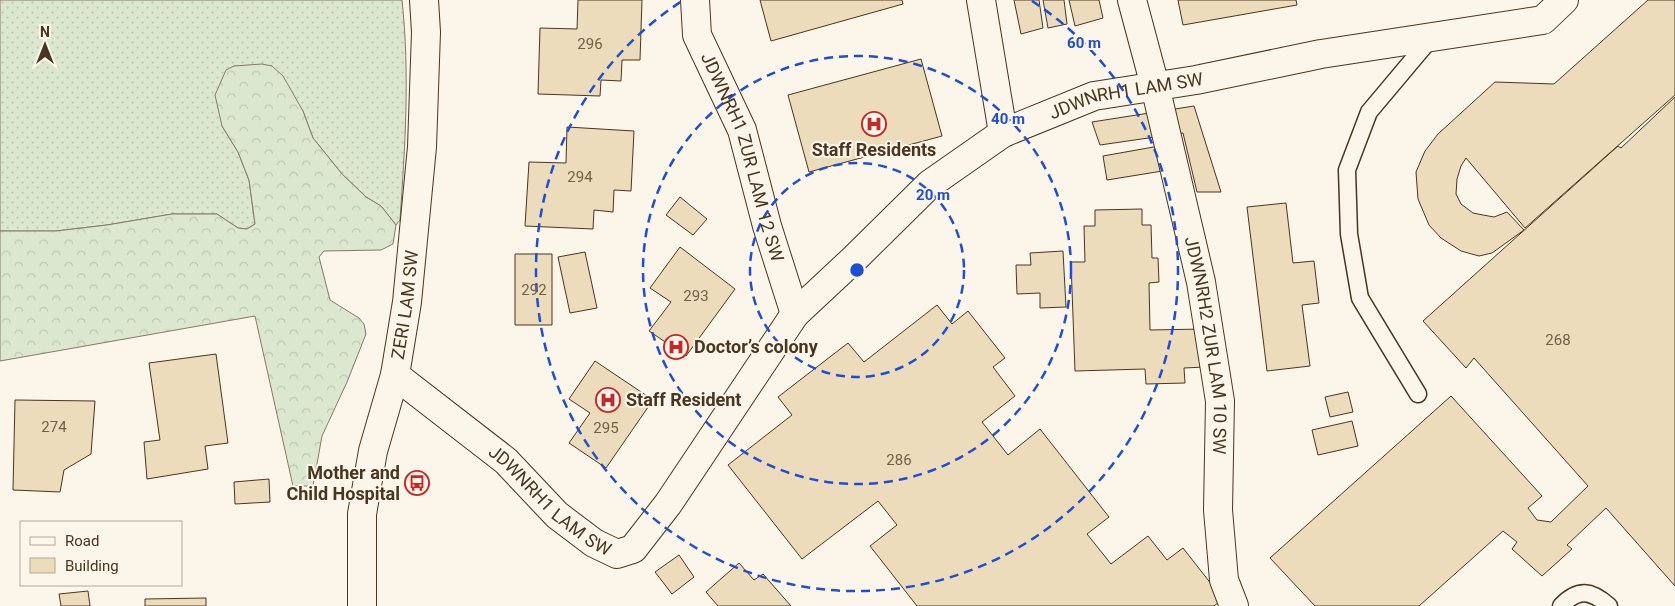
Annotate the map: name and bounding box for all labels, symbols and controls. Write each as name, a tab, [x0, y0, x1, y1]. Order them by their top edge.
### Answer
north arrow	[20, 20, 70, 70]
text: N	[40, 24, 50, 40]
text: 60 m	[1067, 34, 1101, 52]
house number: 296	[577, 35, 603, 53]
street label: JDWNRH1 ZUR LAM 12 SW	[697, 49, 789, 264]
street label: JDWNRH1 LAM SW	[1046, 68, 1204, 123]
text: 40 m	[991, 110, 1025, 128]
hospital icon: Staff Residents	[861, 111, 887, 137]
place label: Staff Residents	[812, 139, 936, 160]
house number: 294	[567, 168, 593, 186]
text: 20 m	[916, 186, 950, 204]
street label: JDWNRH2 ZUR LAM 10 SW	[1181, 234, 1231, 455]
street label: ZERI LAM SW	[387, 249, 422, 361]
centre of rings	[848, 261, 866, 279]
house number: 292	[521, 281, 547, 299]
house number: 293	[683, 287, 709, 305]
house number: 268	[1545, 331, 1571, 349]
hospital icon: Doctor’s colony	[663, 334, 689, 360]
place label: Doctor’s colony	[694, 336, 819, 357]
hospital icon: Staff Resident	[595, 387, 621, 413]
place label: Staff Resident	[626, 389, 741, 410]
house number: 274	[41, 418, 67, 436]
house number: 295	[593, 419, 619, 437]
street label: JDWNRH1 LAM SW	[485, 441, 615, 560]
house number: 286	[886, 451, 912, 469]
place label: Mother and Child Hospital	[287, 462, 400, 504]
bus stop icon: Mother and Child Hospital	[404, 470, 430, 496]
legend	[20, 521, 182, 586]
text: Road	[65, 532, 99, 550]
text: Building	[65, 557, 119, 575]

